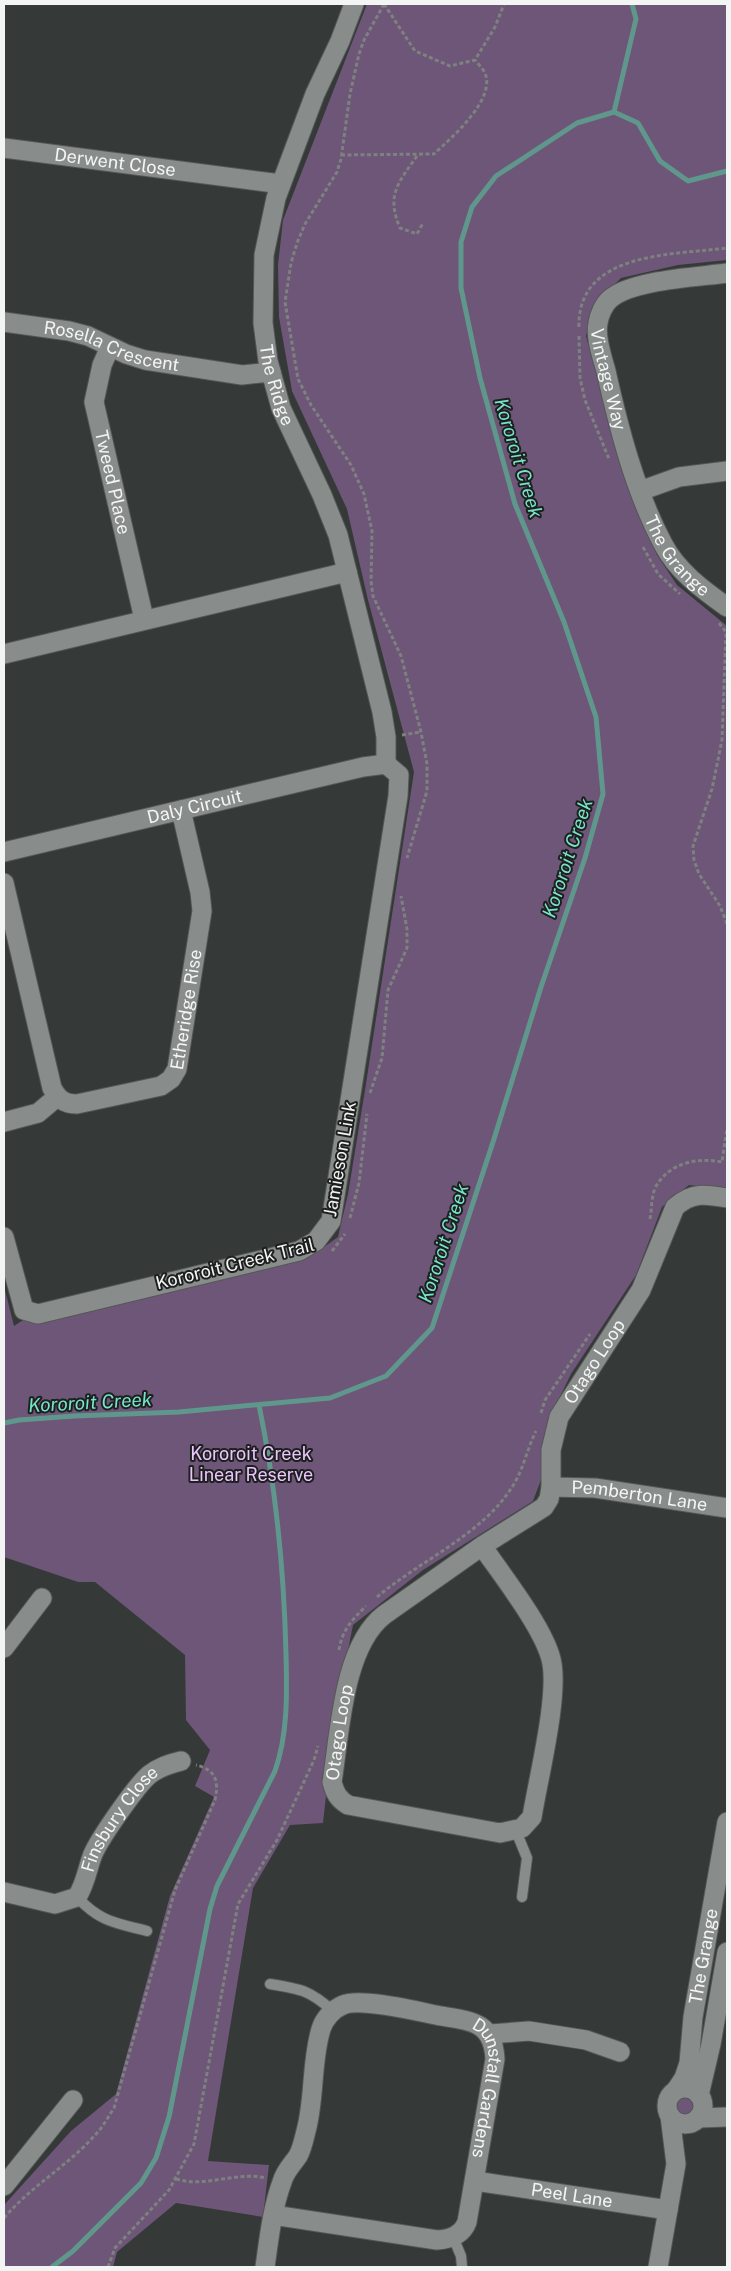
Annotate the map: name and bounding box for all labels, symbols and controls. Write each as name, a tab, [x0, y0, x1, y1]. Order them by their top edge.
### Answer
street label: Derwent Close	[53, 144, 177, 180]
street label: Rosella Crescent	[42, 317, 181, 375]
street label: Vintage Way	[587, 328, 631, 433]
street label: The Ridge	[256, 343, 299, 429]
water label: Kororoit Creek	[490, 396, 548, 521]
street label: Tweed Place	[91, 428, 135, 536]
street label: The Grange	[641, 512, 714, 600]
street label: Daly Circuit	[145, 785, 244, 828]
water label: Kororoit Creek	[537, 795, 597, 920]
street label: Etheridge Rise	[166, 948, 206, 1071]
street label: Jamieson Link	[319, 1100, 360, 1218]
water label: Kororoit Creek	[413, 1180, 473, 1305]
street label: Kororoit Creek Trail	[153, 1234, 316, 1293]
street label: Otago Loop	[559, 1315, 629, 1408]
water label: Kororoit Creek	[28, 1388, 153, 1416]
park label: Kororoit Creek Linear Reserve	[189, 1443, 313, 1485]
street label: Pemberton Lane	[571, 1476, 709, 1515]
street label: Otago Loop	[321, 1682, 357, 1782]
street label: Finsbury Close	[77, 1761, 162, 1874]
street label: The Grange	[684, 1907, 722, 2006]
street label: Dunstall Gardens	[468, 2013, 506, 2160]
street label: Peel Lane	[530, 2179, 614, 2212]

